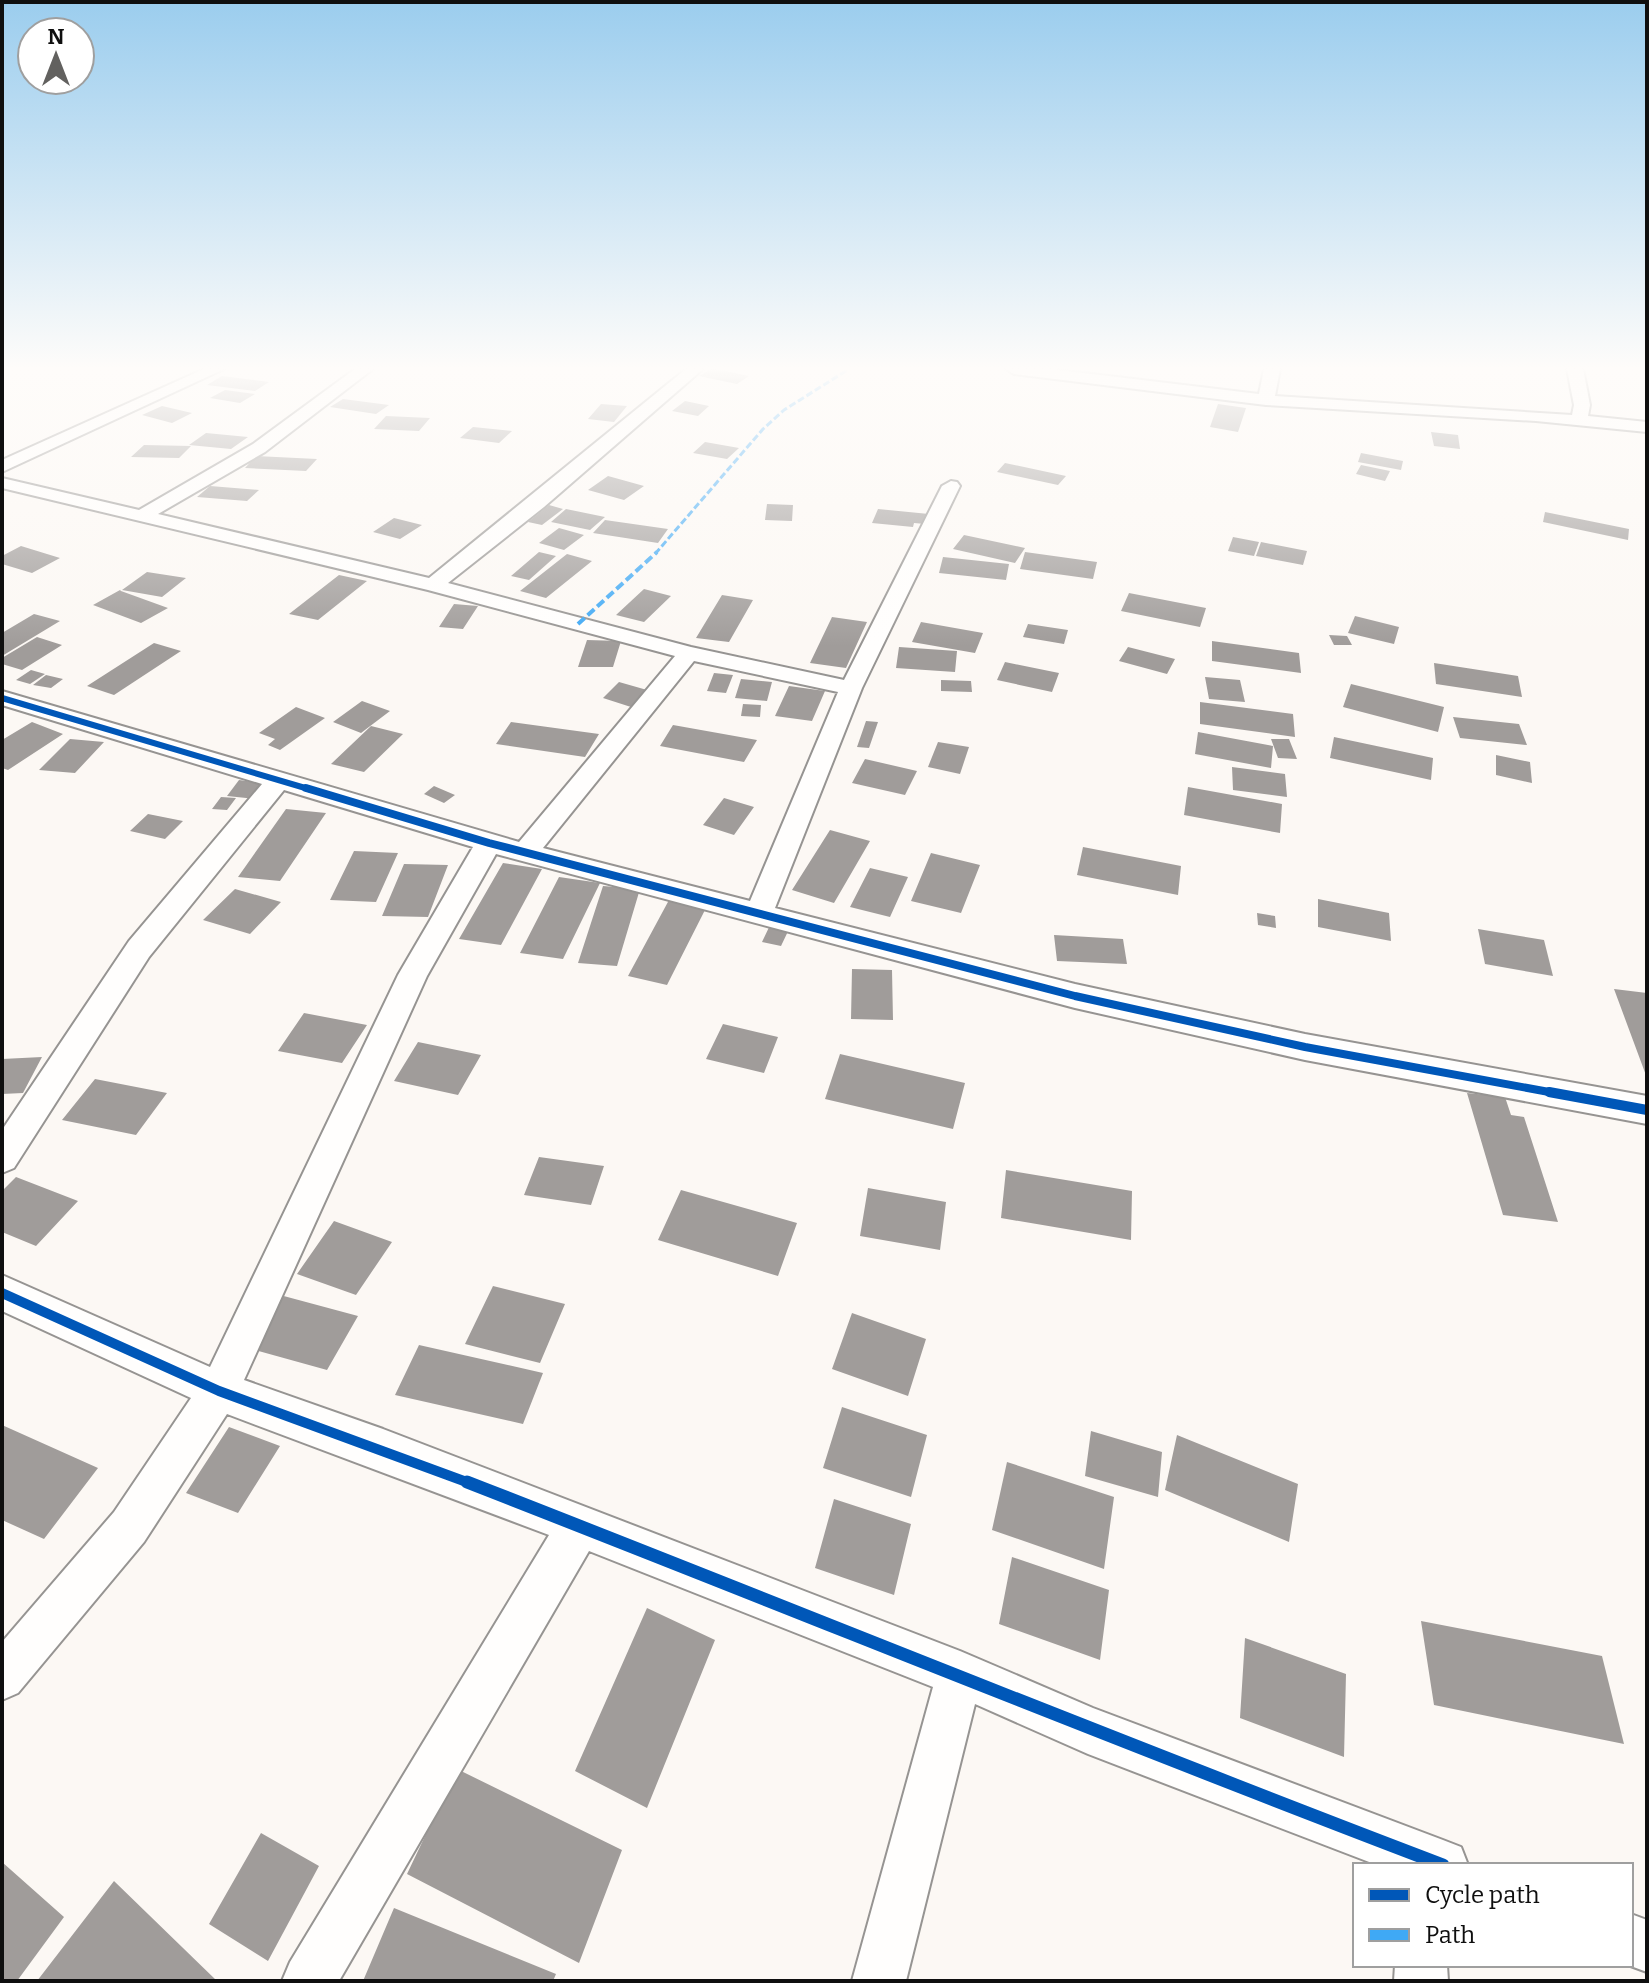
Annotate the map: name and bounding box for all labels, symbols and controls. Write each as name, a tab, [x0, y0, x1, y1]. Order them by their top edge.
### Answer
north arrow	[16, 16, 96, 96]
text: N	[48, 23, 65, 50]
legend	[1353, 1863, 1633, 1967]
text: Cycle path	[1425, 1881, 1540, 1909]
text: Path	[1425, 1921, 1475, 1949]

